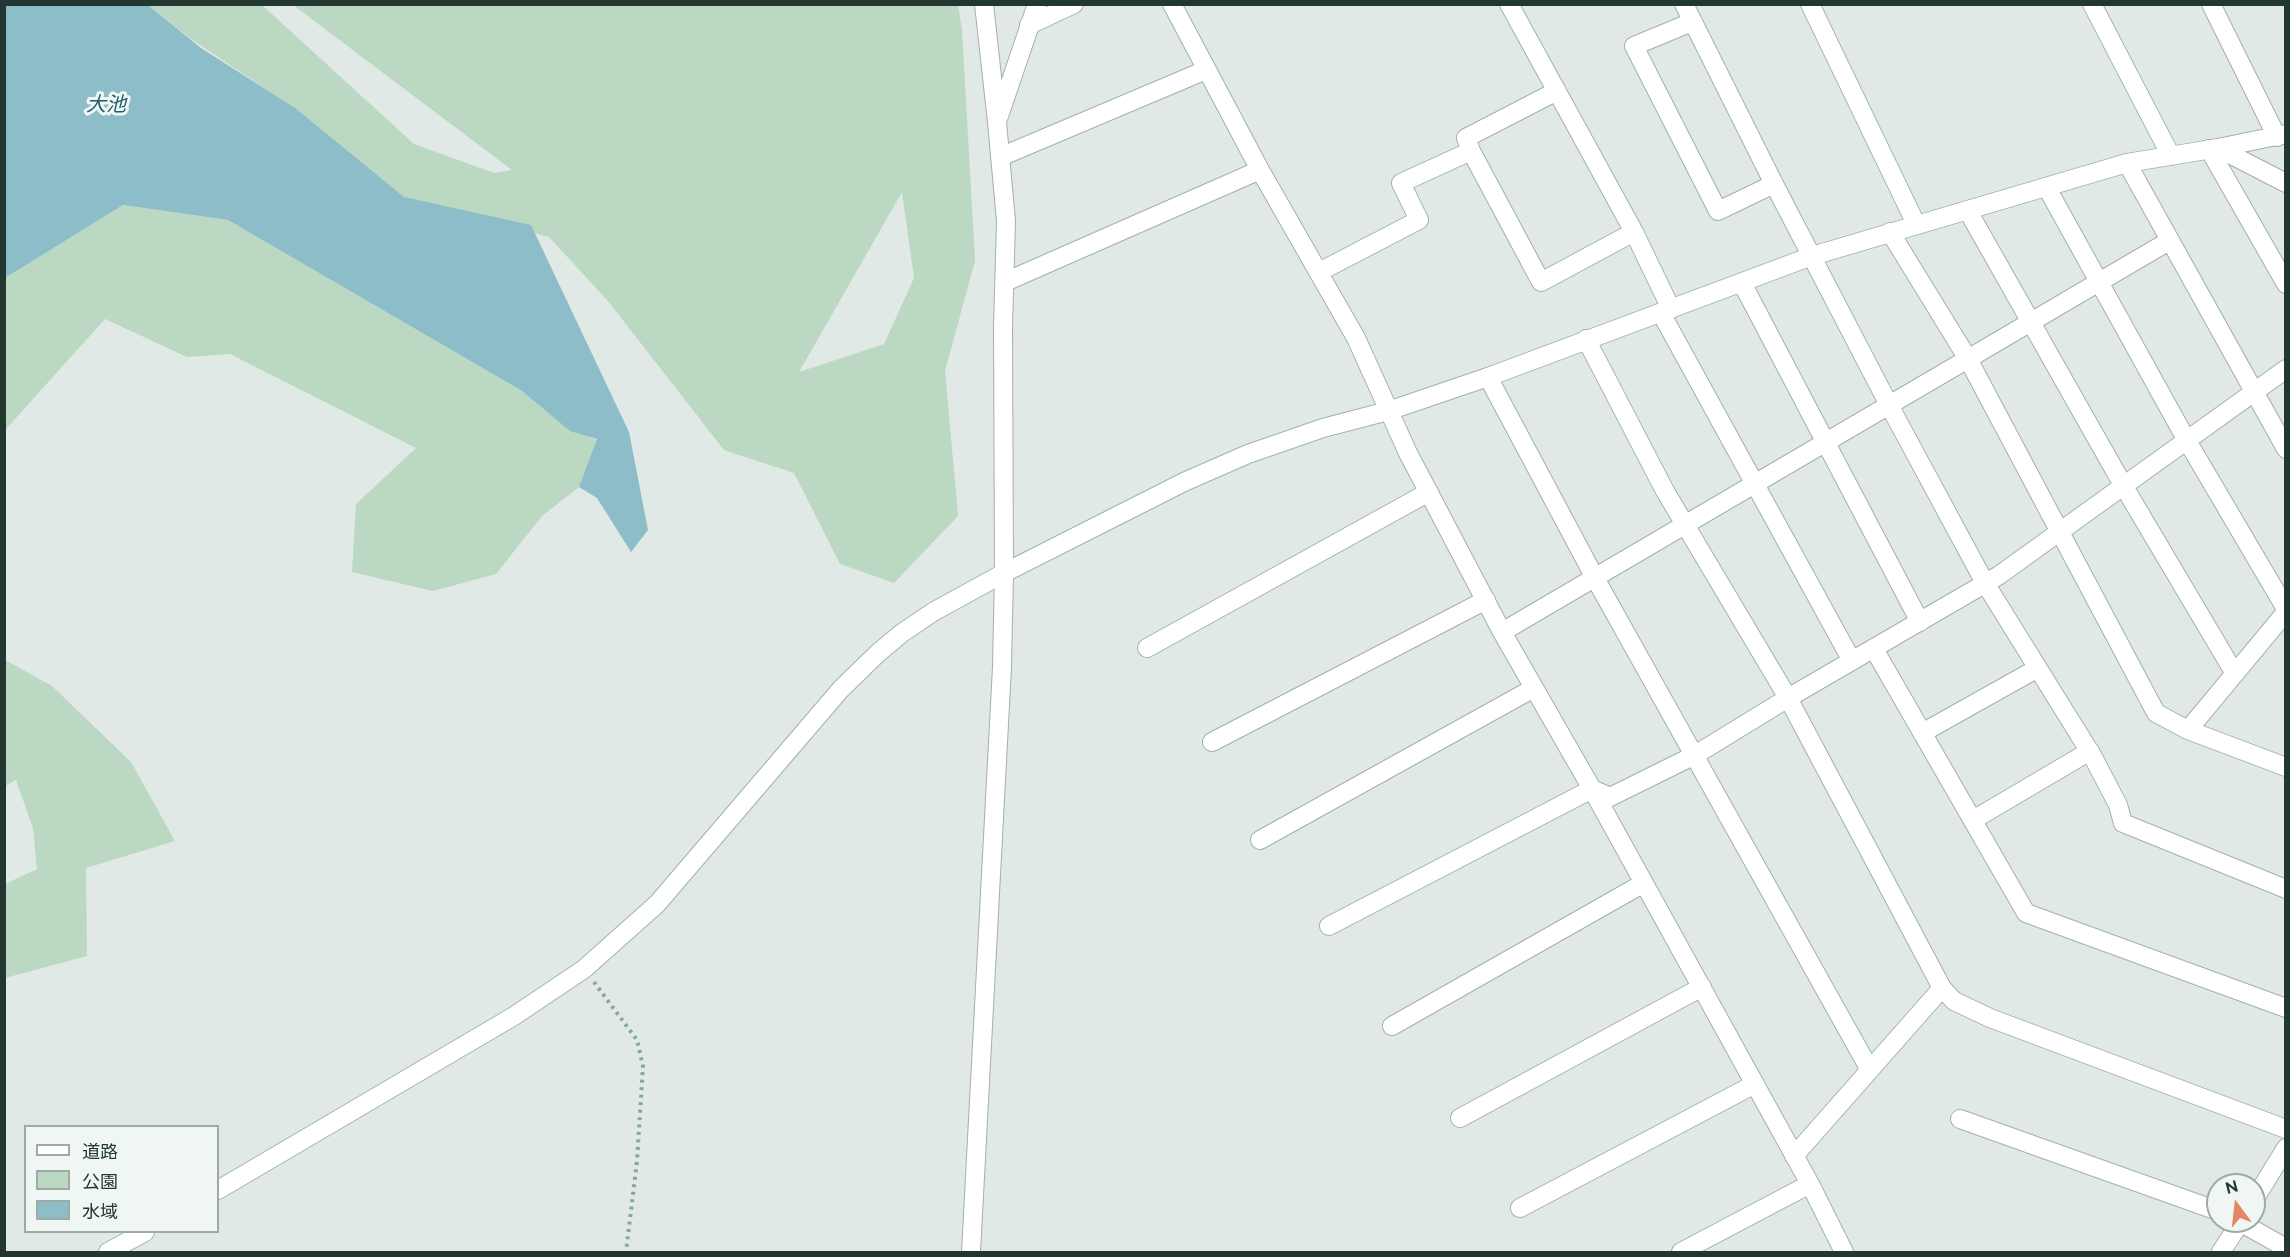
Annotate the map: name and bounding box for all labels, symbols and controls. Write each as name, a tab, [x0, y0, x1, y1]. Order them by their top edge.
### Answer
water label: 大池	[86, 93, 126, 117]
legend	[24, 1125, 219, 1233]
text: 道路	[82, 1141, 118, 1162]
text: 公園	[82, 1171, 118, 1192]
north arrow	[2206, 1173, 2266, 1233]
text: N	[2223, 1176, 2240, 1198]
text: 水域	[82, 1201, 118, 1222]

